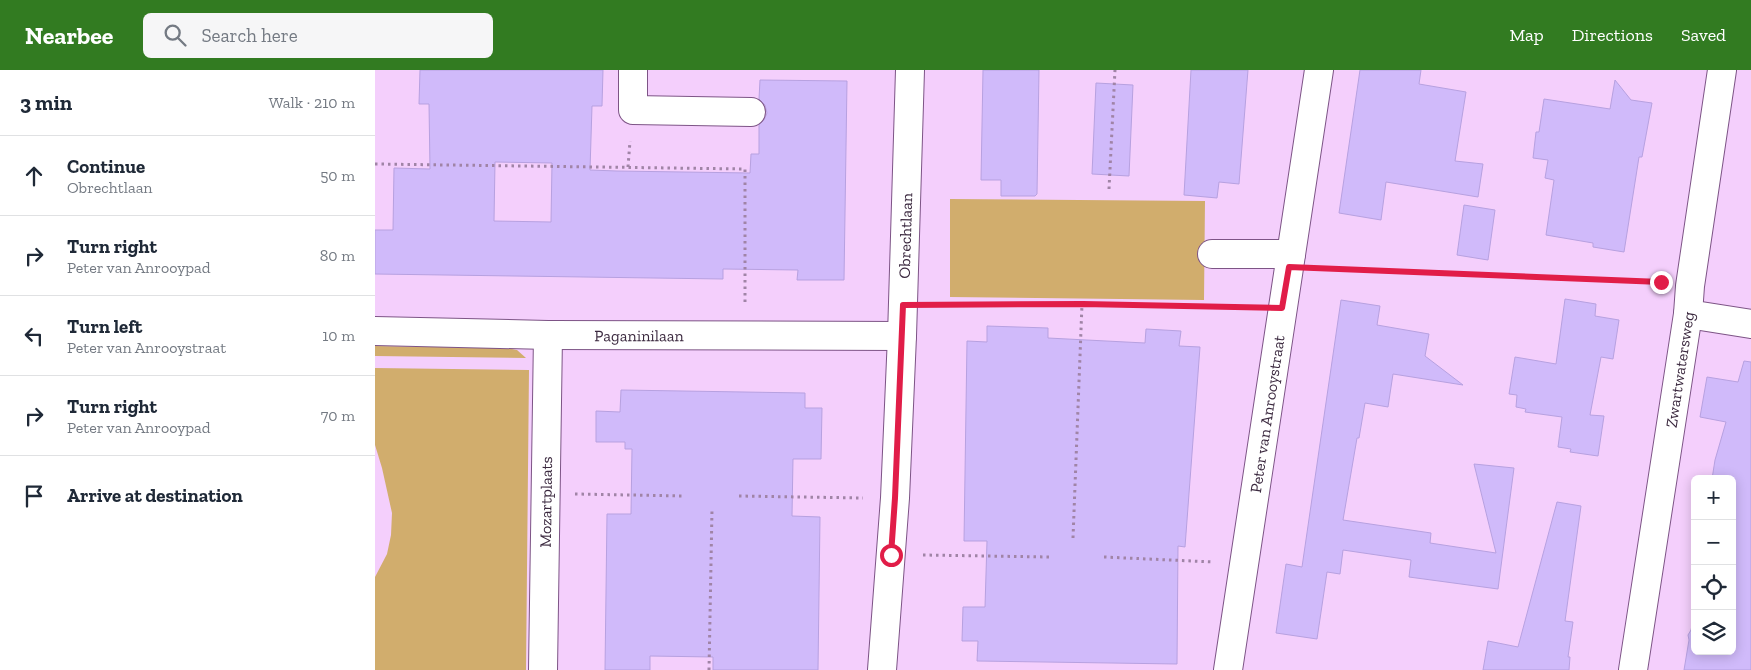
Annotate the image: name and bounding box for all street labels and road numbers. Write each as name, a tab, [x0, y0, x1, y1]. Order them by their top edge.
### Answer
street label: Obrechtlaan	[895, 192, 916, 279]
street label: Zwartwatersweg	[1662, 310, 1698, 429]
street label: Paganinilaan	[594, 326, 685, 345]
street label: Peter van Anrooystraat	[1246, 334, 1289, 494]
street label: Mozartplaats	[536, 456, 556, 548]

